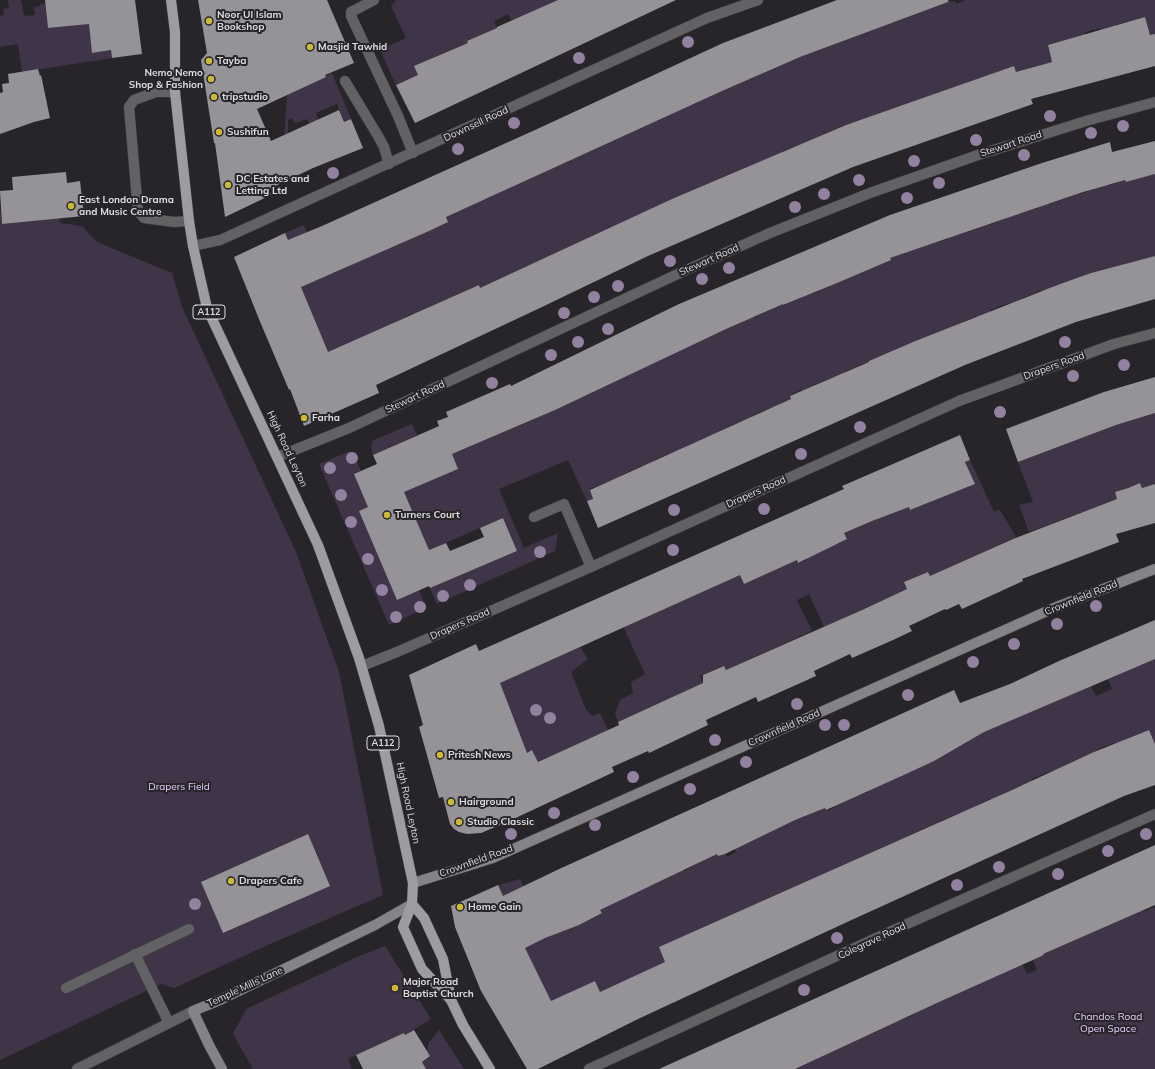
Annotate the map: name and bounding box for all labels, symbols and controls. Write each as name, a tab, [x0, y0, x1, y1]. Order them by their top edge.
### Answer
place label: Noor Ul Islam Bookshop	[217, 9, 281, 32]
marker: Noor Ul Islam Bookshop	[204, 16, 214, 26]
place label: Masjid Tawhid	[318, 41, 387, 53]
marker: Masjid Tawhid	[305, 42, 315, 52]
place label: Tayba	[217, 55, 246, 67]
marker: Tayba	[204, 56, 214, 66]
place label: Nemo Nemo Shop & Fashion	[129, 67, 203, 90]
marker: Nemo Nemo Shop & Fashion	[206, 74, 216, 84]
place label: tripstudio	[222, 91, 268, 103]
marker: tripstudio	[209, 92, 219, 102]
street label: Downsell Road	[442, 104, 510, 144]
place label: Sushifun	[227, 126, 269, 138]
marker: Sushifun	[214, 127, 224, 137]
street label: Stewart Road	[979, 128, 1043, 160]
place label: DC Estates and Letting Ltd	[236, 173, 309, 196]
marker: DC Estates and Letting Ltd	[223, 180, 233, 190]
place label: East London Drama and Music Centre	[79, 194, 174, 218]
marker: East London Drama and Music Centre	[66, 201, 76, 211]
street label: Stewart Road	[677, 241, 741, 279]
road number: A112	[193, 305, 225, 319]
street label: Drapers Road	[1022, 349, 1086, 383]
street label: Stewart Road	[383, 378, 447, 416]
street label: High Road Leyton	[264, 409, 310, 489]
place label: Farha	[312, 412, 340, 424]
marker: Farha	[299, 413, 309, 423]
street label: Drapers Road	[724, 473, 788, 511]
place label: Turners Court	[395, 509, 460, 521]
marker: Turners Court	[382, 510, 392, 520]
street label: Crownfield Road	[1043, 578, 1119, 618]
street label: Drapers Road	[428, 605, 492, 643]
street label: Crownfield Road	[746, 707, 822, 749]
road number: A112	[367, 736, 399, 750]
place label: Pritesh News	[448, 749, 511, 761]
marker: Pritesh News	[435, 750, 445, 760]
street label: High Road Leyton	[394, 761, 422, 845]
park label: Drapers Field	[148, 781, 210, 793]
place label: Hairground	[459, 796, 514, 808]
marker: Hairground	[446, 797, 456, 807]
place label: Studio Classic	[467, 816, 534, 828]
marker: Studio Classic	[454, 817, 464, 827]
street label: Crownfield Road	[438, 842, 514, 880]
place label: Drapers Cafe	[239, 875, 302, 887]
marker: Drapers Cafe	[226, 876, 236, 886]
place label: Home Gain	[468, 901, 521, 913]
marker: Home Gain	[455, 902, 465, 912]
street label: Colegrave Road	[836, 920, 908, 962]
street label: Temple Mills Lane	[205, 964, 285, 1010]
place label: Major Road Baptist Church	[403, 976, 474, 1000]
marker: Major Road Baptist Church	[390, 983, 400, 993]
park label: Chandos Road Open Space	[1074, 1011, 1142, 1034]

